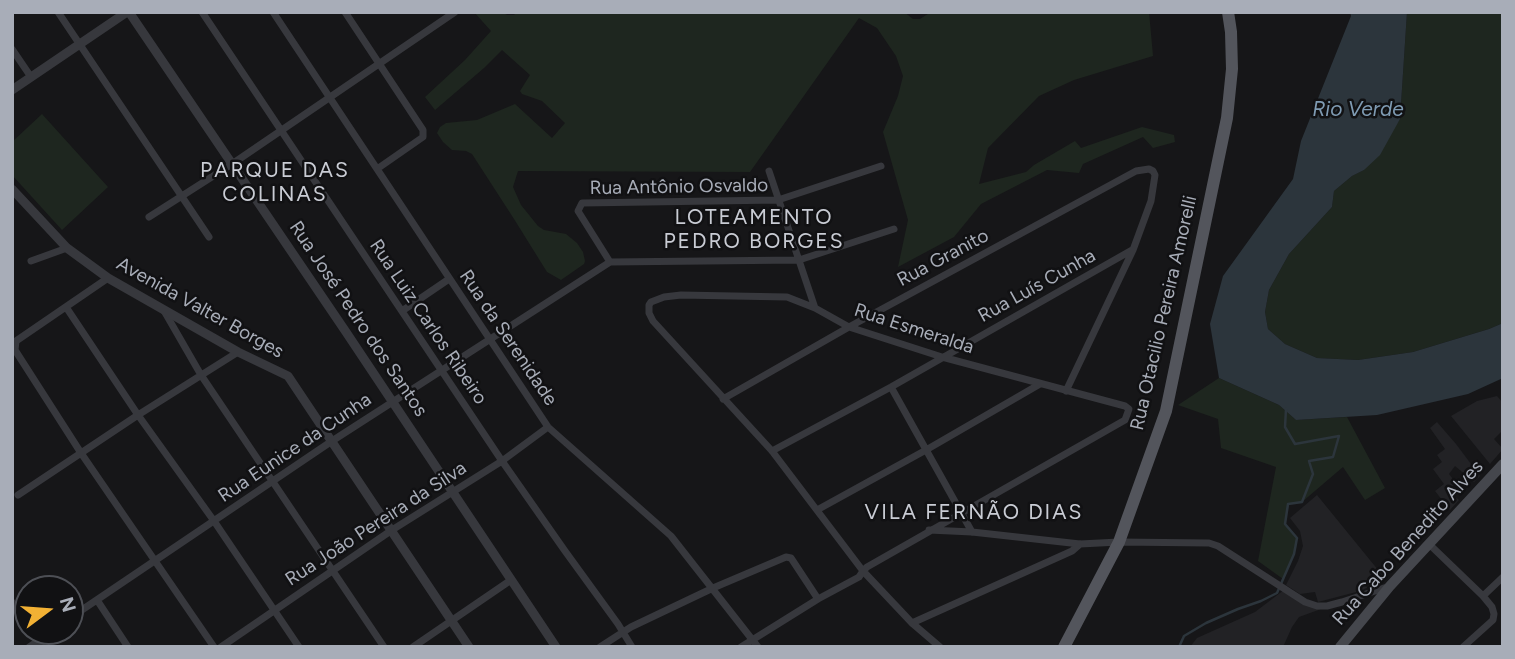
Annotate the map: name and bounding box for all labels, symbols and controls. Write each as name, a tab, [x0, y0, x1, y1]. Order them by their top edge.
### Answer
water label: Rio Verde	[1312, 97, 1404, 123]
district label: PARQUE DAS COLINAS	[201, 158, 349, 208]
street label: Rua Antônio Osvaldo	[590, 174, 768, 200]
street label: Rua Otacilio Pereira Amorelli	[1126, 193, 1202, 433]
district label: LOTEAMENTO PEDRO BORGES	[665, 205, 843, 255]
street label: Rua José Pedro dos Santos	[284, 217, 432, 421]
street label: Rua Granito	[893, 224, 993, 292]
street label: Rua Luiz Carlos Ribeiro	[364, 235, 492, 409]
street label: Rua Luís Cunha	[974, 244, 1100, 328]
street label: Avenida Valter Borges	[112, 253, 288, 363]
street label: Rua da Serenidade	[454, 266, 562, 410]
street label: Rua Esmeralda	[851, 299, 977, 359]
street label: Rua Eunice da Cunha	[214, 388, 376, 508]
street label: Rua Cabo Benedito Alves	[1328, 456, 1488, 630]
street label: Rua João Pereira da Silva	[281, 457, 471, 591]
district label: VILA FERNÃO DIAS	[867, 500, 1081, 526]
north arrow	[14, 575, 84, 645]
text: N	[55, 594, 81, 615]

